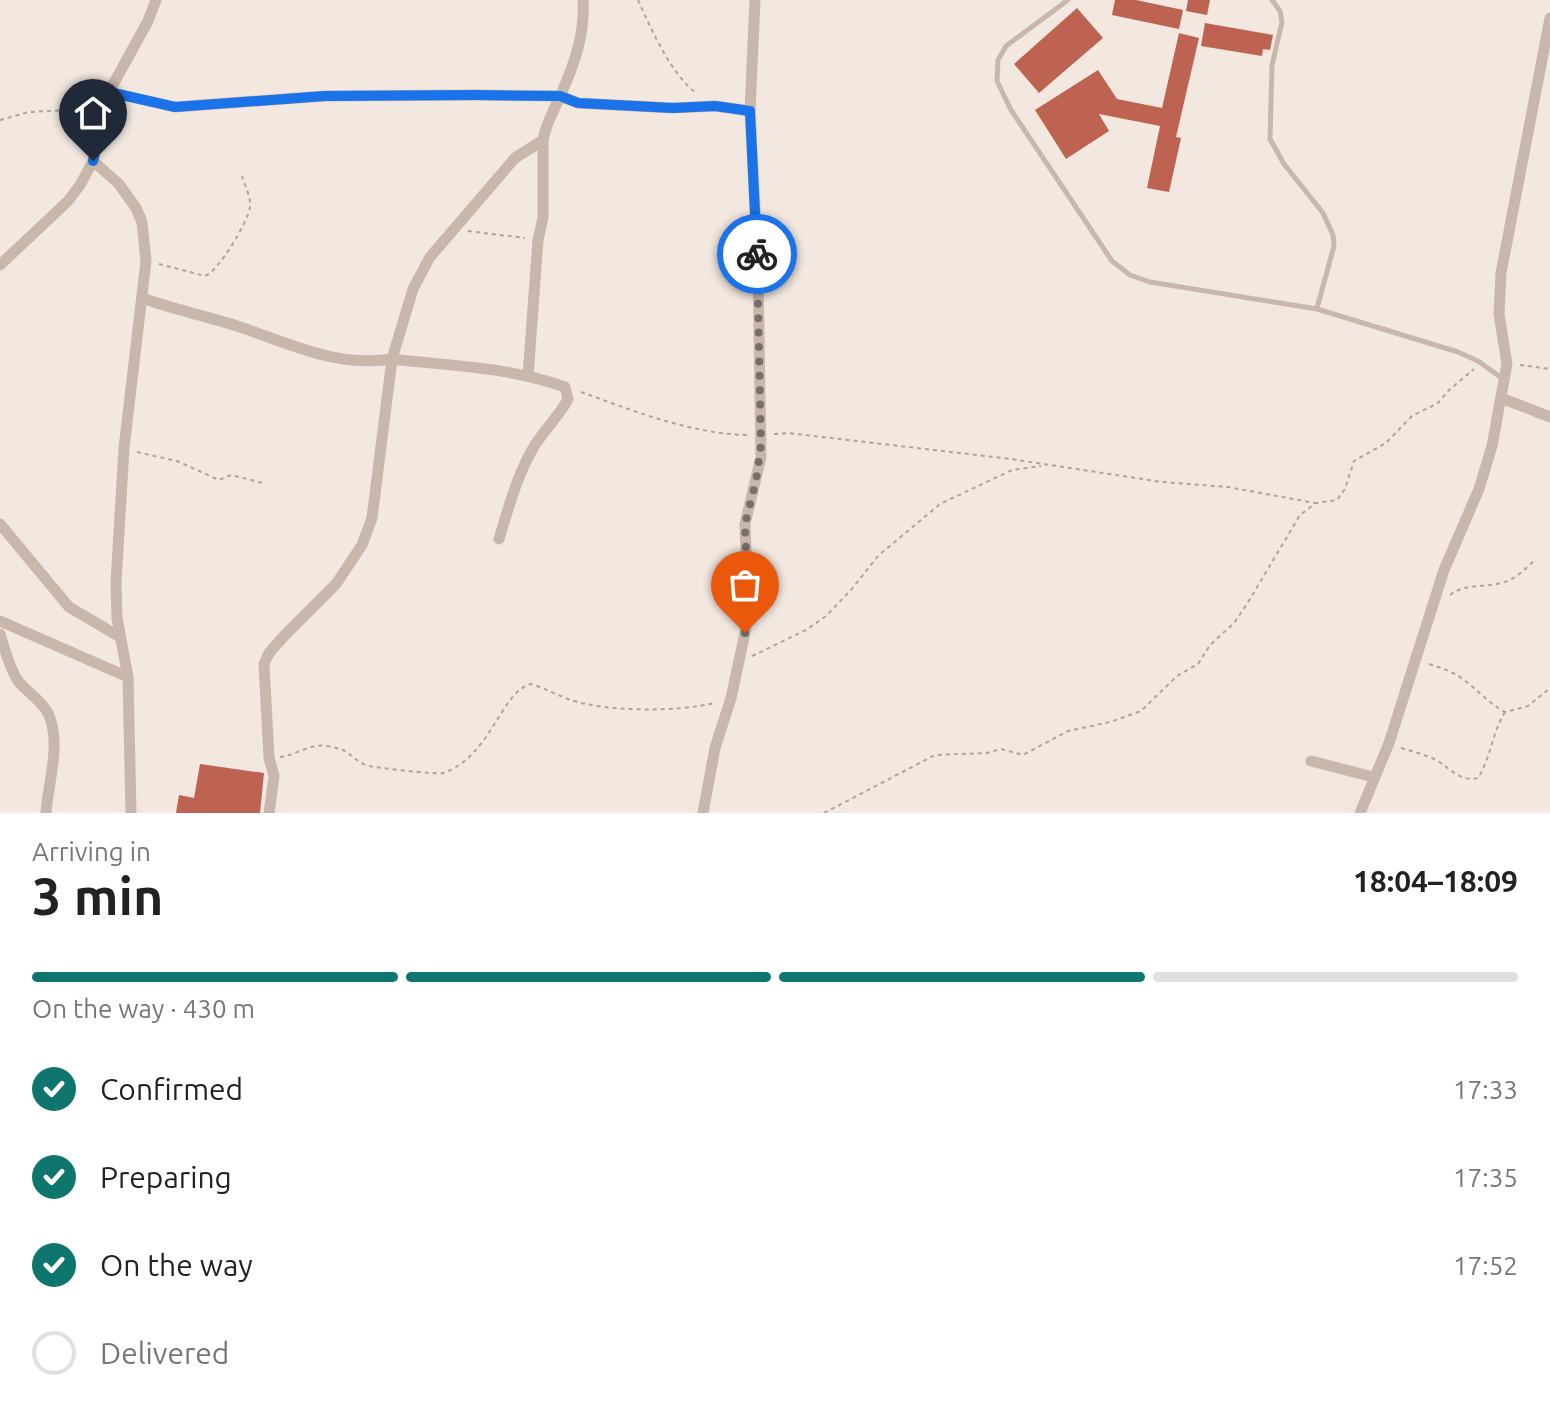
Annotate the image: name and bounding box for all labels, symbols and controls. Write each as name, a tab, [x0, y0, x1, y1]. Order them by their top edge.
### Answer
pin	[59, 79, 127, 161]
icon: home	[71, 91, 115, 135]
courier	[717, 214, 797, 294]
icon: bike	[735, 232, 779, 276]
pin	[711, 551, 779, 633]
icon: bag	[723, 563, 767, 607]
text: Arriving in	[32, 837, 151, 866]
text: 18:04–18:09	[1353, 864, 1518, 898]
text: 3 min	[32, 867, 163, 925]
text: On the way · 430 m	[32, 994, 255, 1023]
icon: check	[32, 1067, 76, 1111]
text: Confirmed	[100, 1072, 243, 1106]
text: 17:33	[1453, 1075, 1518, 1104]
icon: check	[32, 1155, 76, 1199]
text: Preparing	[100, 1160, 232, 1194]
text: 17:35	[1453, 1163, 1518, 1192]
icon: check	[32, 1243, 76, 1287]
text: On the way	[100, 1248, 253, 1282]
text: 17:52	[1453, 1251, 1518, 1280]
text: Delivered	[100, 1336, 229, 1370]

